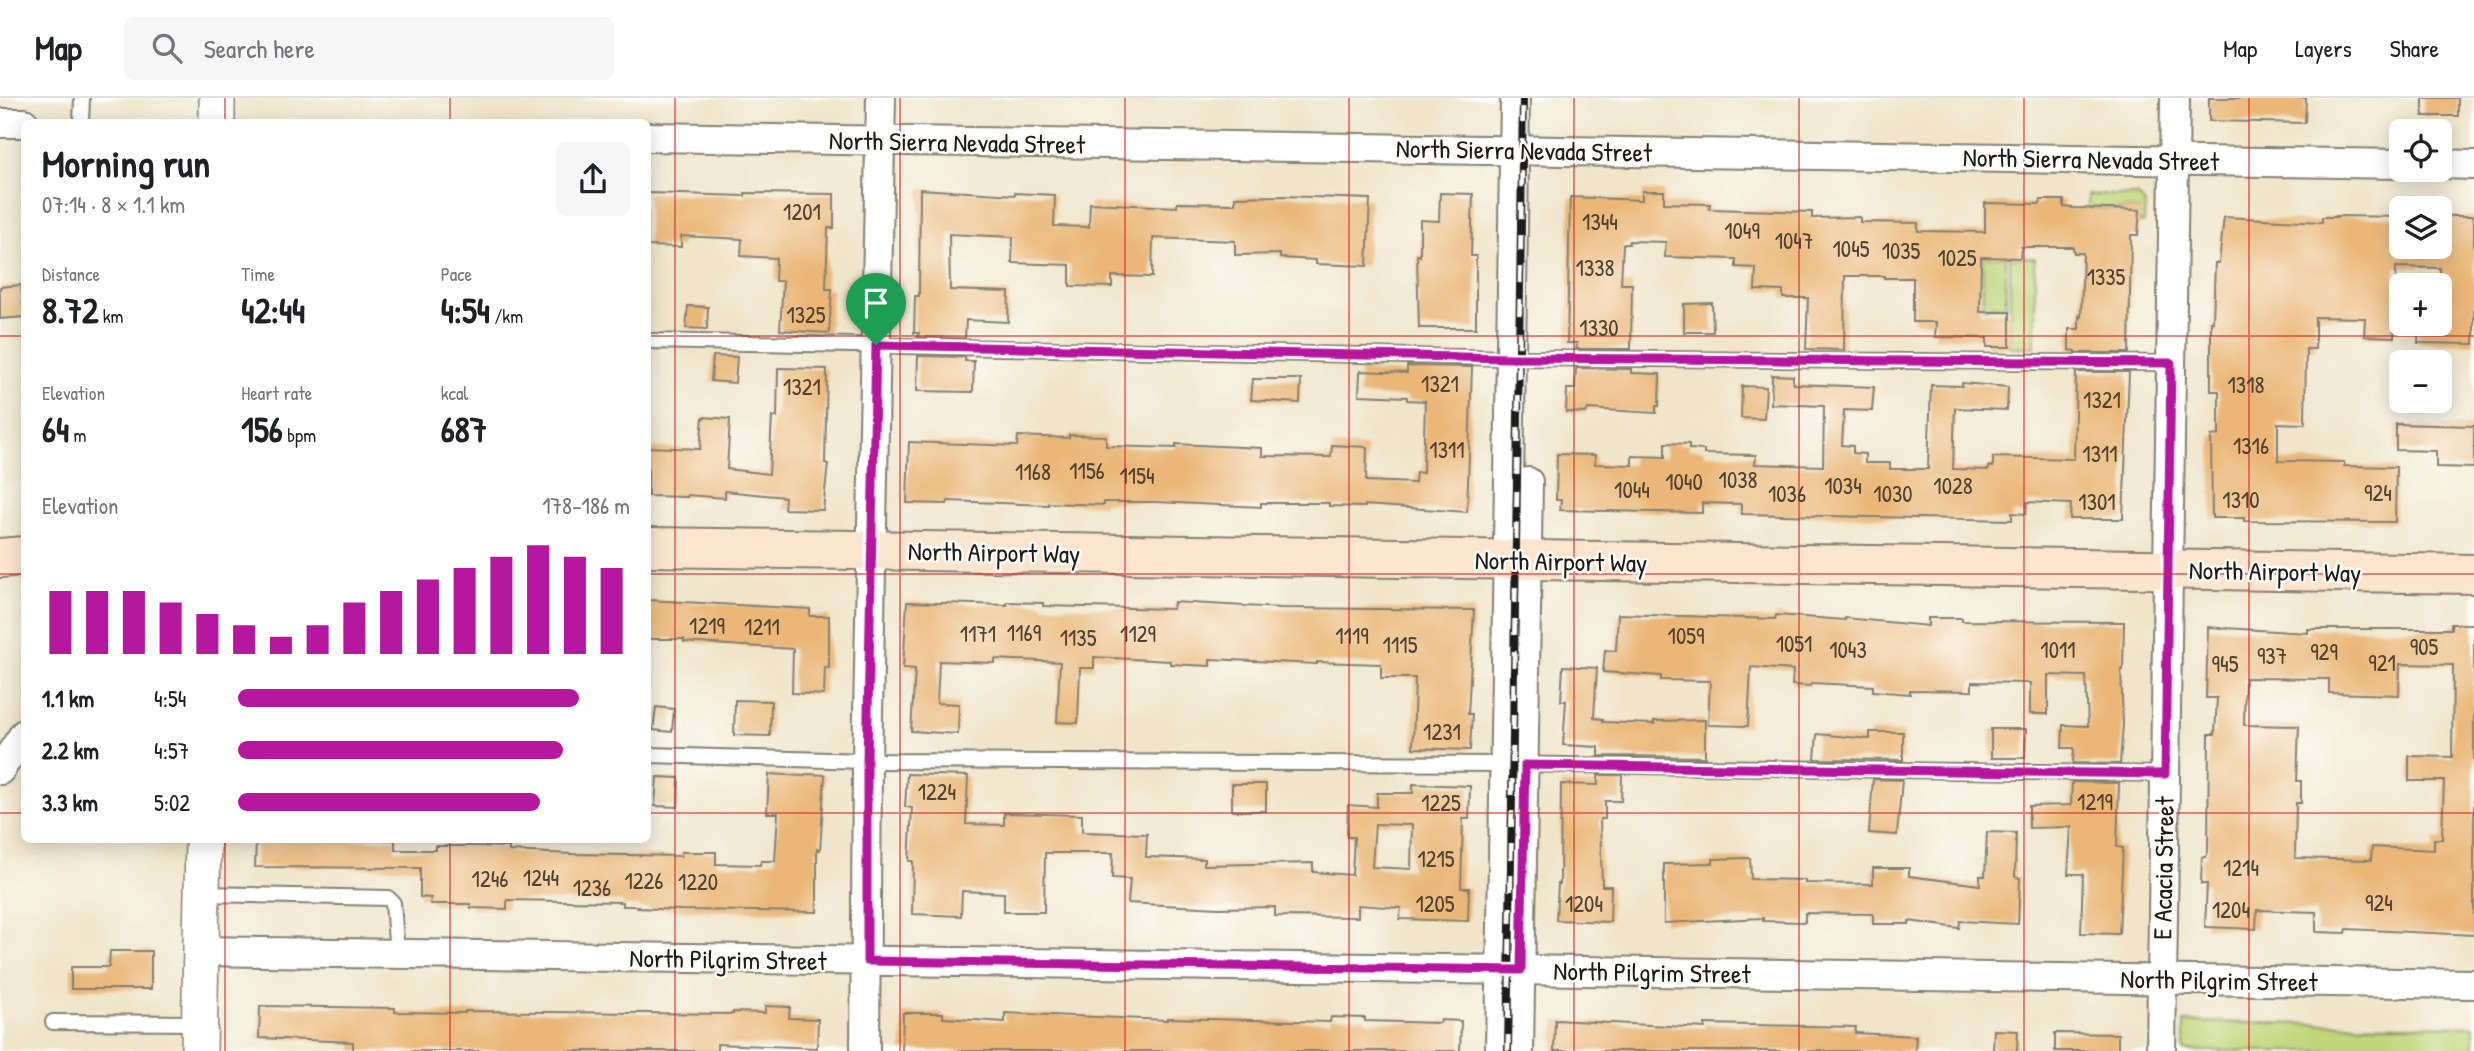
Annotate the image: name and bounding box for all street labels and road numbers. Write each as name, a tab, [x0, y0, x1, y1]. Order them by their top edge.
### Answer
street label: North Sierra Nevada Street	[829, 122, 1086, 162]
street label: North Sierra Nevada Street	[1396, 130, 1653, 170]
street label: North Sierra Nevada Street	[1963, 139, 2220, 179]
street label: North Airport Way	[907, 533, 1081, 571]
street label: North Airport Way	[1474, 542, 1648, 580]
street label: North Airport Way	[2188, 552, 2362, 590]
street label: E Acacia Street	[2144, 795, 2182, 940]
street label: North Pilgrim Street	[629, 940, 828, 978]
street label: North Pilgrim Street	[1553, 953, 1752, 991]
street label: North Pilgrim Street	[2120, 961, 2319, 999]

